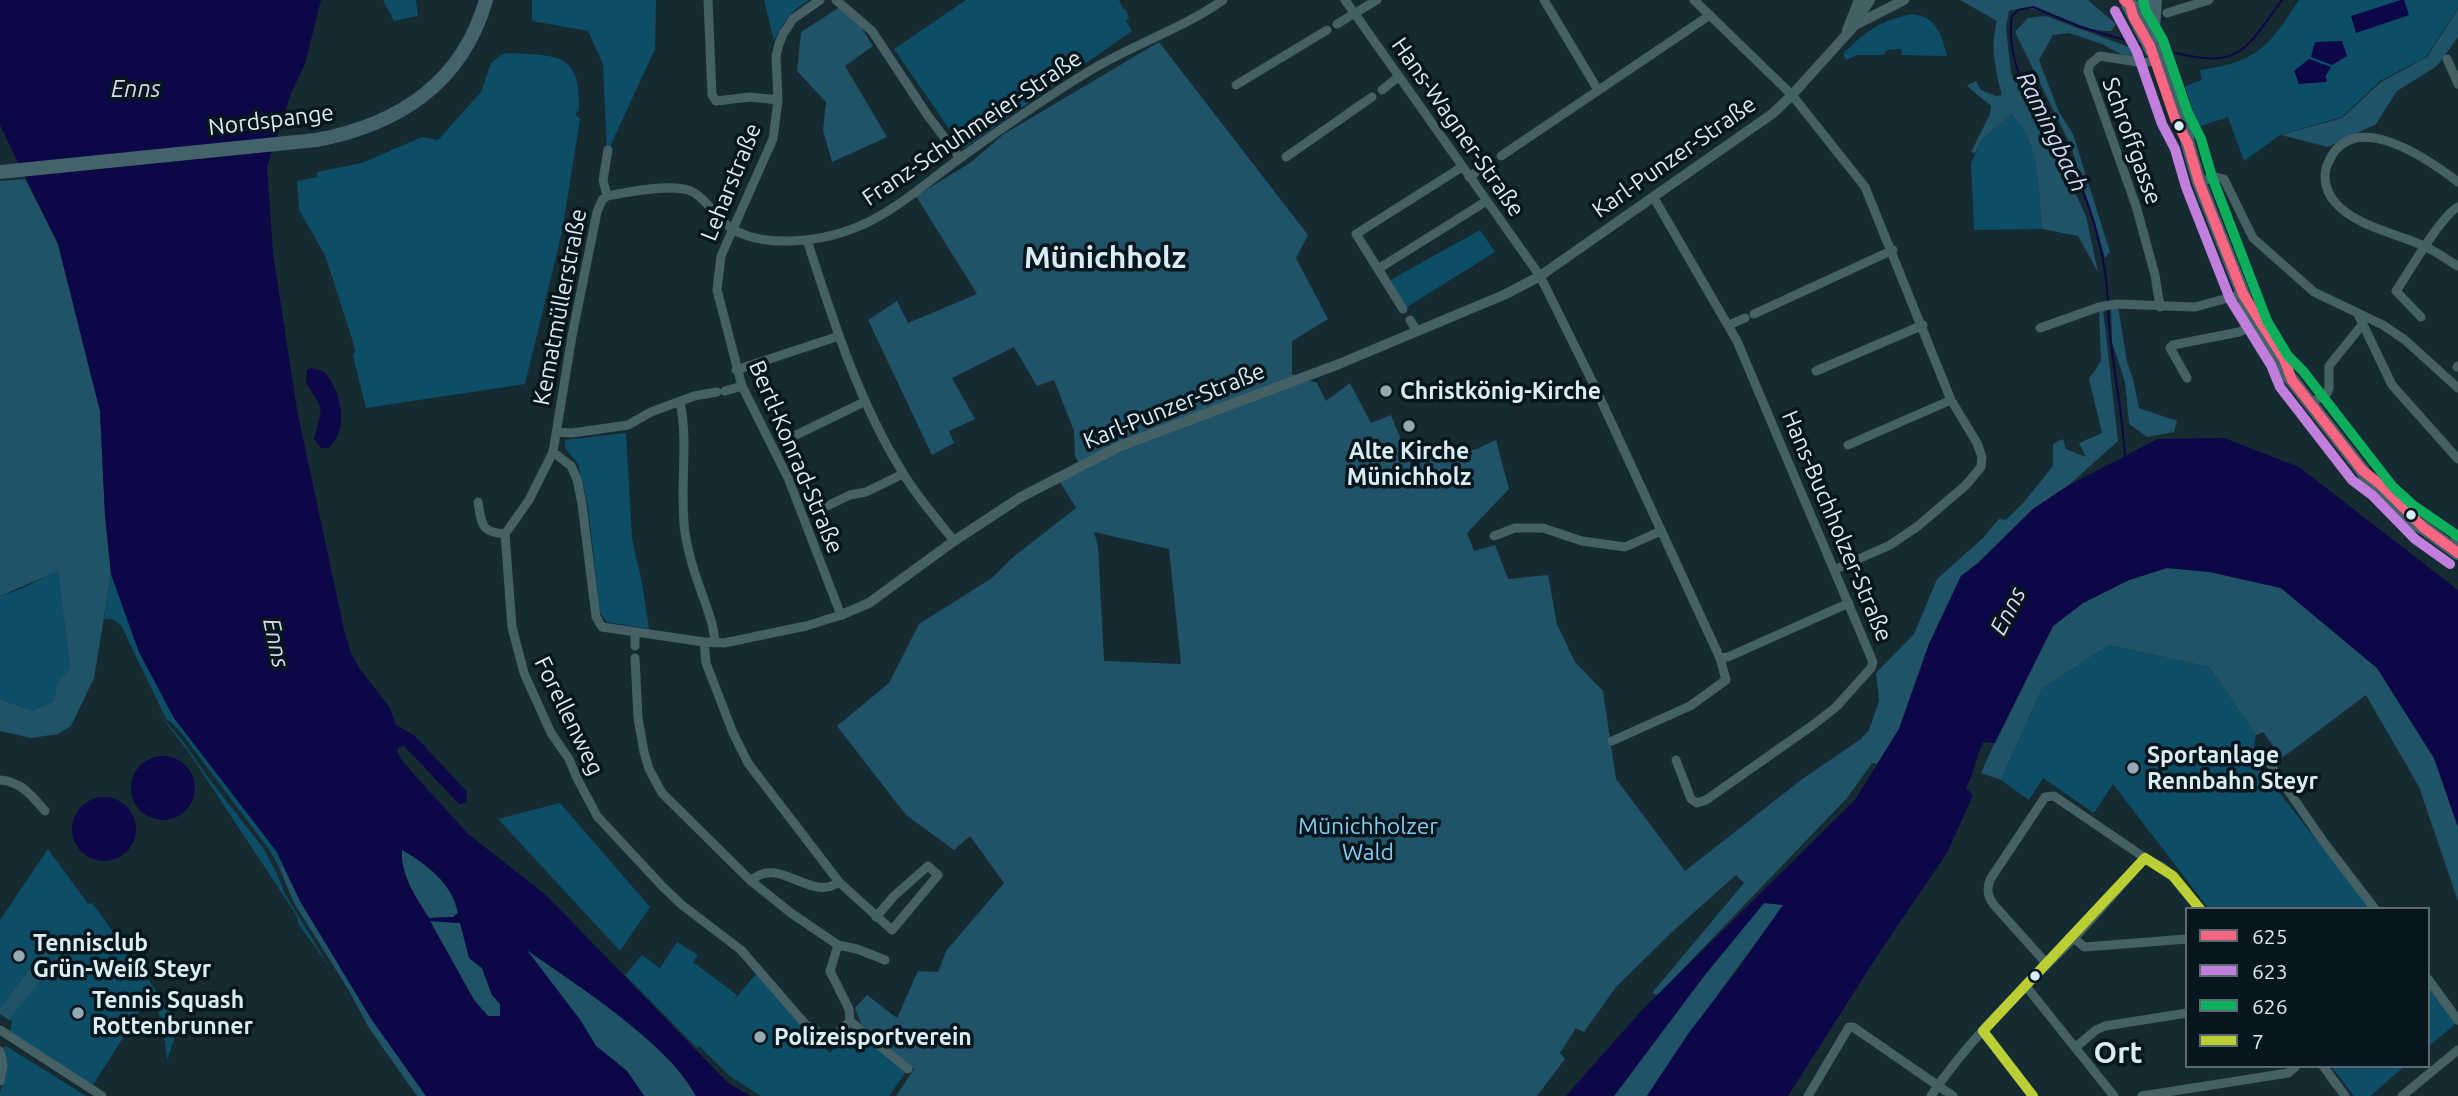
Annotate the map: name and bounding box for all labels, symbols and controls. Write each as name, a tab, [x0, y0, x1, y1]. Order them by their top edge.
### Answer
street label: Hans-Wagner-Straße	[1386, 32, 1530, 222]
street label: Franz-Schuhmeier-Straße	[857, 44, 1087, 212]
water label: Ramingbach	[2011, 67, 2093, 197]
street label: Schroffgasse	[2096, 74, 2168, 208]
water label: Enns	[111, 75, 161, 103]
street label: Karl-Punzer-Straße	[1587, 90, 1761, 224]
street label: Nordspange	[207, 99, 335, 141]
street label: Leharstraße	[695, 119, 767, 245]
unlabelled marker	[2172, 119, 2186, 133]
street label: Kematmüllerstraße	[527, 206, 593, 408]
district label: Münichholz	[1024, 240, 1186, 276]
street label: Bertl-Konrad-Straße	[743, 356, 849, 558]
street label: Karl-Punzer-Straße	[1079, 357, 1269, 455]
place label: Christkönig-Kirche	[1400, 377, 1601, 405]
marker: Christkönig-Kirche	[1378, 383, 1394, 399]
street label: Hans-Buchholzer-Straße	[1776, 406, 1898, 646]
marker: Alte Kirche Münichholz	[1401, 418, 1417, 434]
place label: Alte Kirche Münichholz	[1347, 437, 1471, 491]
unlabelled marker	[2404, 508, 2418, 522]
water label: Enns	[1984, 582, 2032, 640]
water label: Enns	[257, 616, 295, 670]
street label: Forellenweg	[528, 652, 610, 780]
place label: Sportanlage Rennbahn Steyr	[2147, 741, 2318, 795]
marker: Sportanlage Rennbahn Steyr	[2125, 760, 2141, 776]
park label: Münichholzer Wald	[1298, 812, 1438, 866]
legend	[2185, 907, 2430, 1068]
text: 625	[2252, 924, 2288, 948]
place label: Tennisclub Grün-Weiß Steyr	[33, 929, 211, 983]
marker: Tennisclub Grün-Weiß Steyr	[11, 948, 27, 964]
text: 623	[2252, 959, 2288, 983]
unlabelled marker	[2028, 969, 2042, 983]
place label: Tennis Squash Rottenbrunner	[92, 986, 253, 1040]
text: 626	[2252, 994, 2288, 1018]
marker: Tennis Squash Rottenbrunner	[70, 1005, 86, 1021]
place label: Polizeisportverein	[774, 1023, 972, 1051]
marker: Polizeisportverein	[752, 1029, 768, 1045]
text: 7	[2252, 1029, 2264, 1053]
district label: Ort	[2094, 1035, 2142, 1071]

